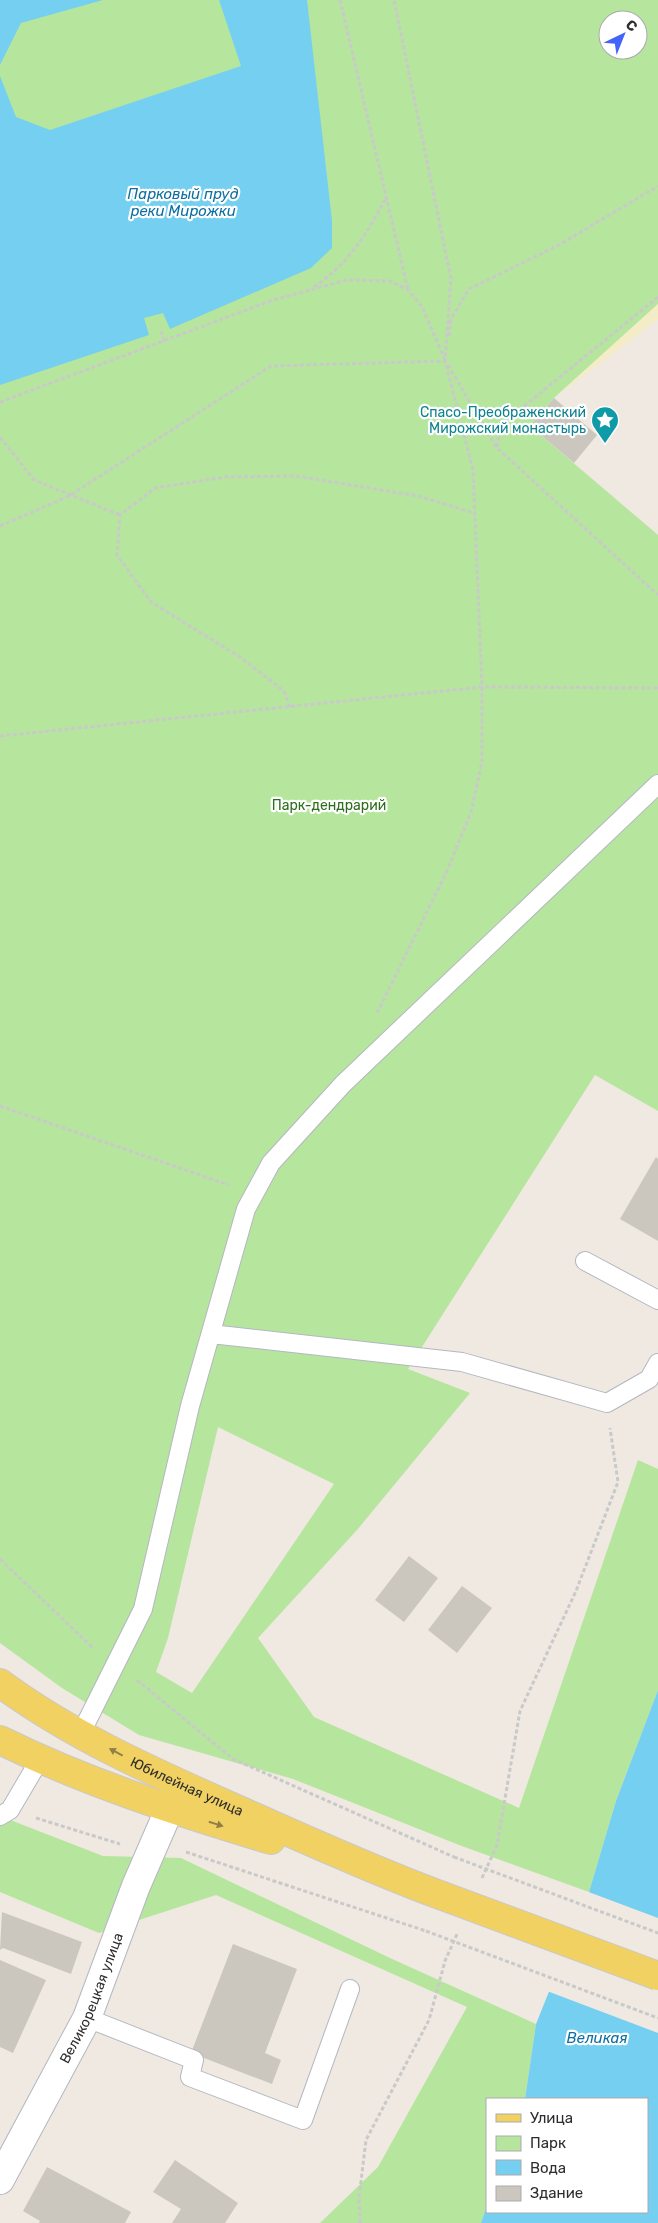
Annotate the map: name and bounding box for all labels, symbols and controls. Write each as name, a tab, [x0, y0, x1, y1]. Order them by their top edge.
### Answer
north arrow	[598, 10, 648, 60]
text: С	[622, 16, 641, 36]
water label: Парковый пруд реки Мирожки	[128, 185, 239, 220]
place label: Спасо-Преображенский Мирожский монастырь	[420, 404, 586, 437]
place icon: Спасо-Преображенский Мирожский монастырь	[590, 405, 620, 444]
park label: Парк-дендрарий	[272, 797, 386, 814]
one-way arrow	[109, 1748, 123, 1756]
street label: Юбилейная улица	[128, 1753, 246, 1819]
one-way arrow	[208, 1820, 223, 1828]
street label: Великорецкая улица	[56, 1930, 126, 2066]
water label: Великая	[566, 2029, 628, 2047]
legend	[486, 2098, 648, 2213]
text: Улица	[530, 2109, 573, 2127]
text: Парк	[530, 2134, 566, 2152]
text: Вода	[530, 2159, 566, 2177]
text: Здание	[530, 2184, 583, 2202]

